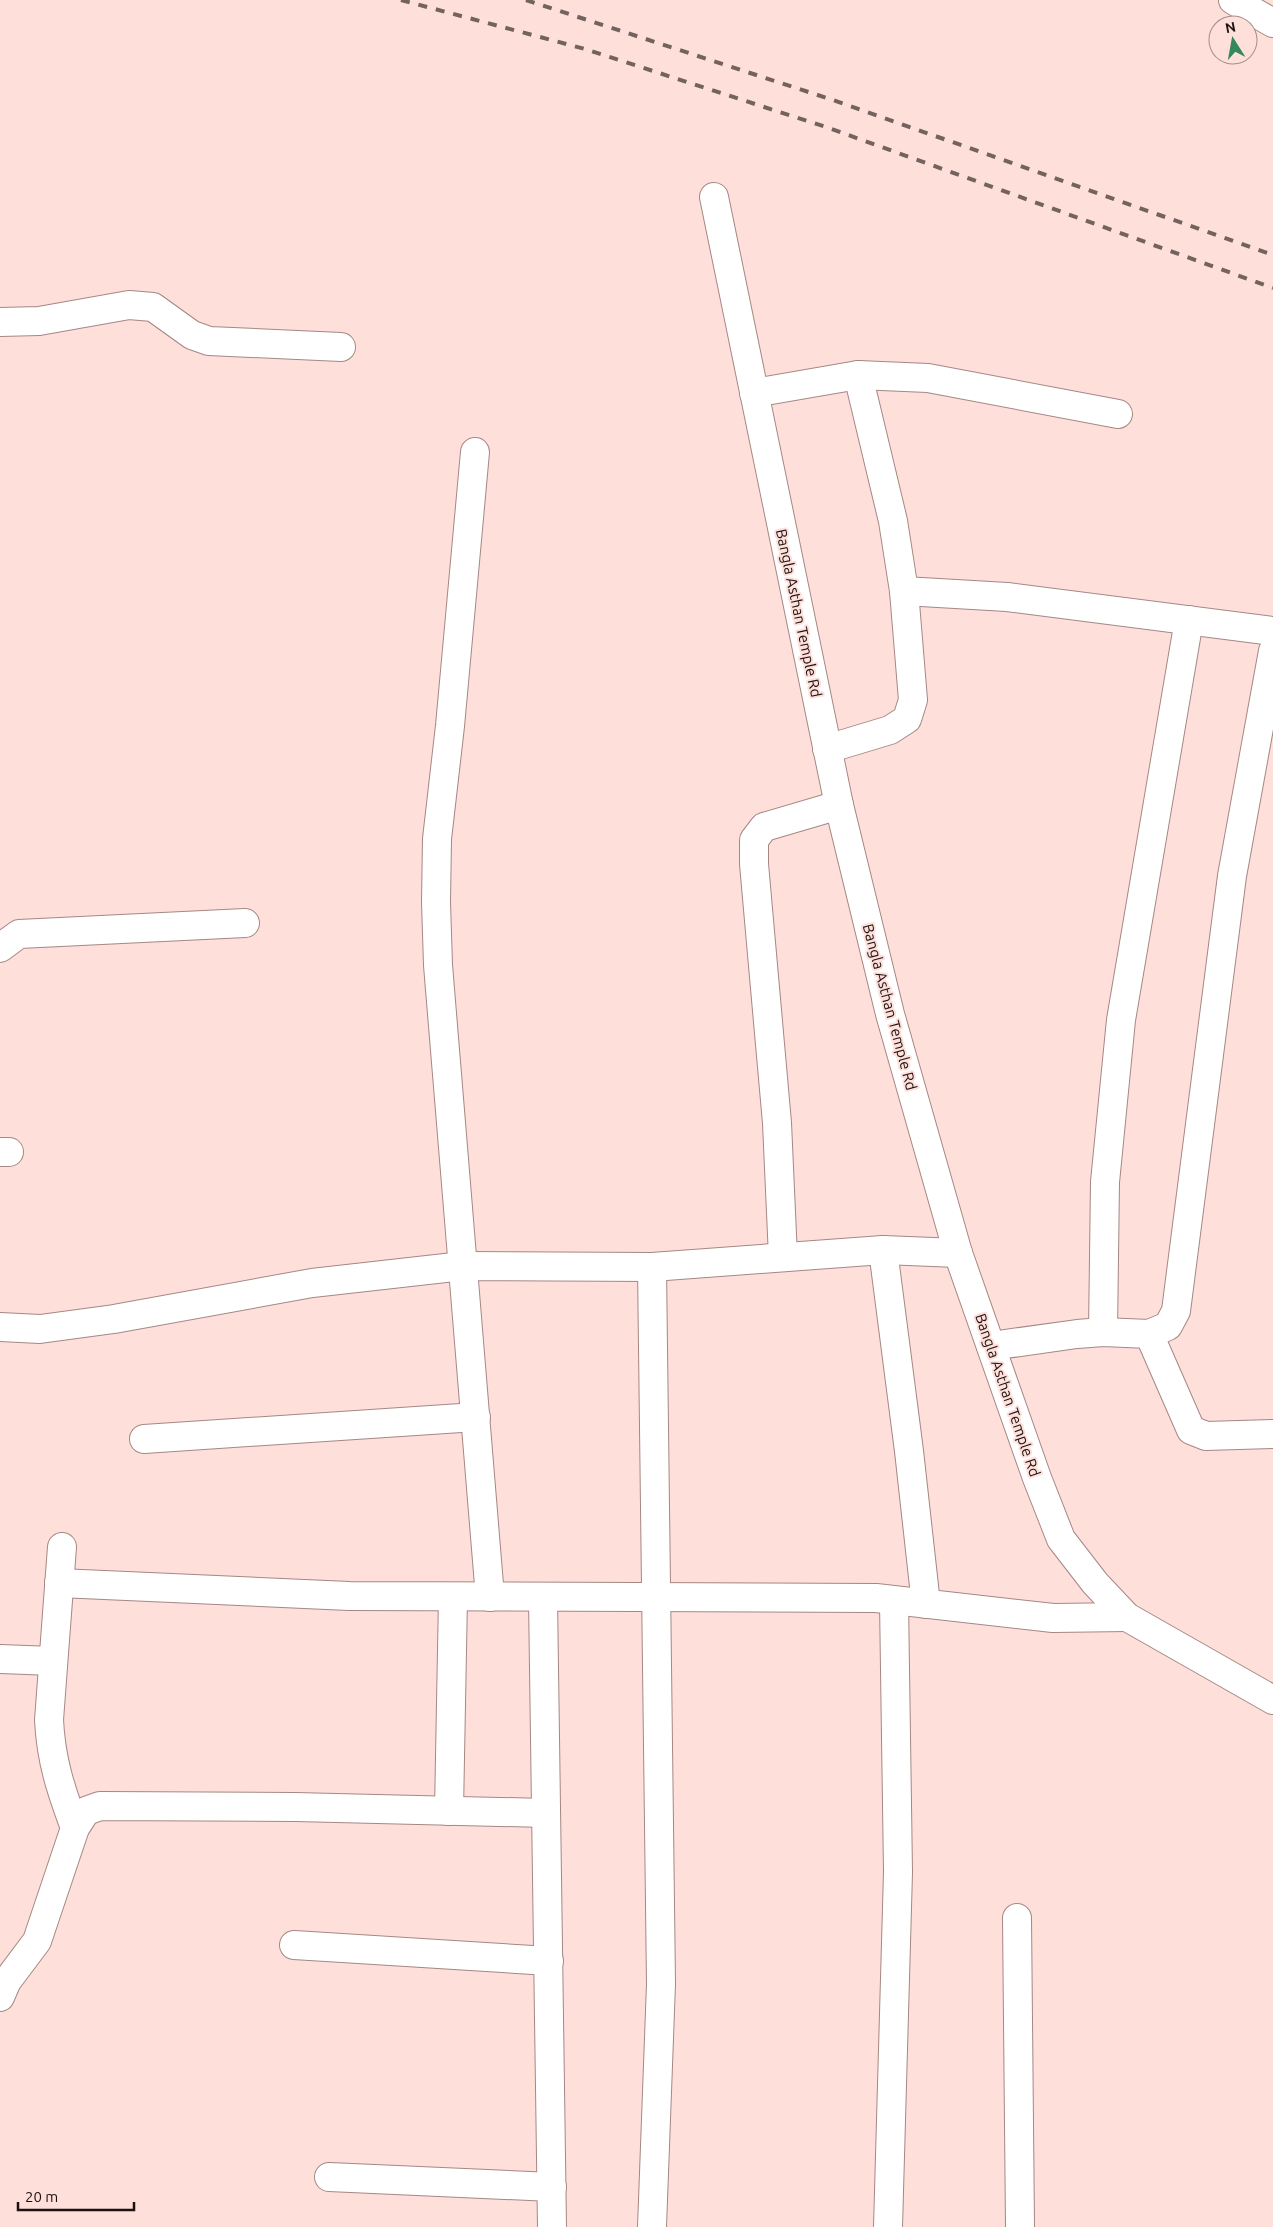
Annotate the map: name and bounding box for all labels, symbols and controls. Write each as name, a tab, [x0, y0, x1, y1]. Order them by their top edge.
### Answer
north arrow	[1208, 15, 1258, 65]
text: N	[1224, 18, 1237, 36]
street label: Bangla Asthan Temple Rd	[773, 527, 825, 699]
street label: Bangla Asthan Temple Rd	[860, 922, 920, 1092]
street label: Bangla Asthan Temple Rd	[972, 1311, 1044, 1479]
scale bar	[18, 2180, 134, 2212]
text: 20 m	[25, 2188, 58, 2205]

